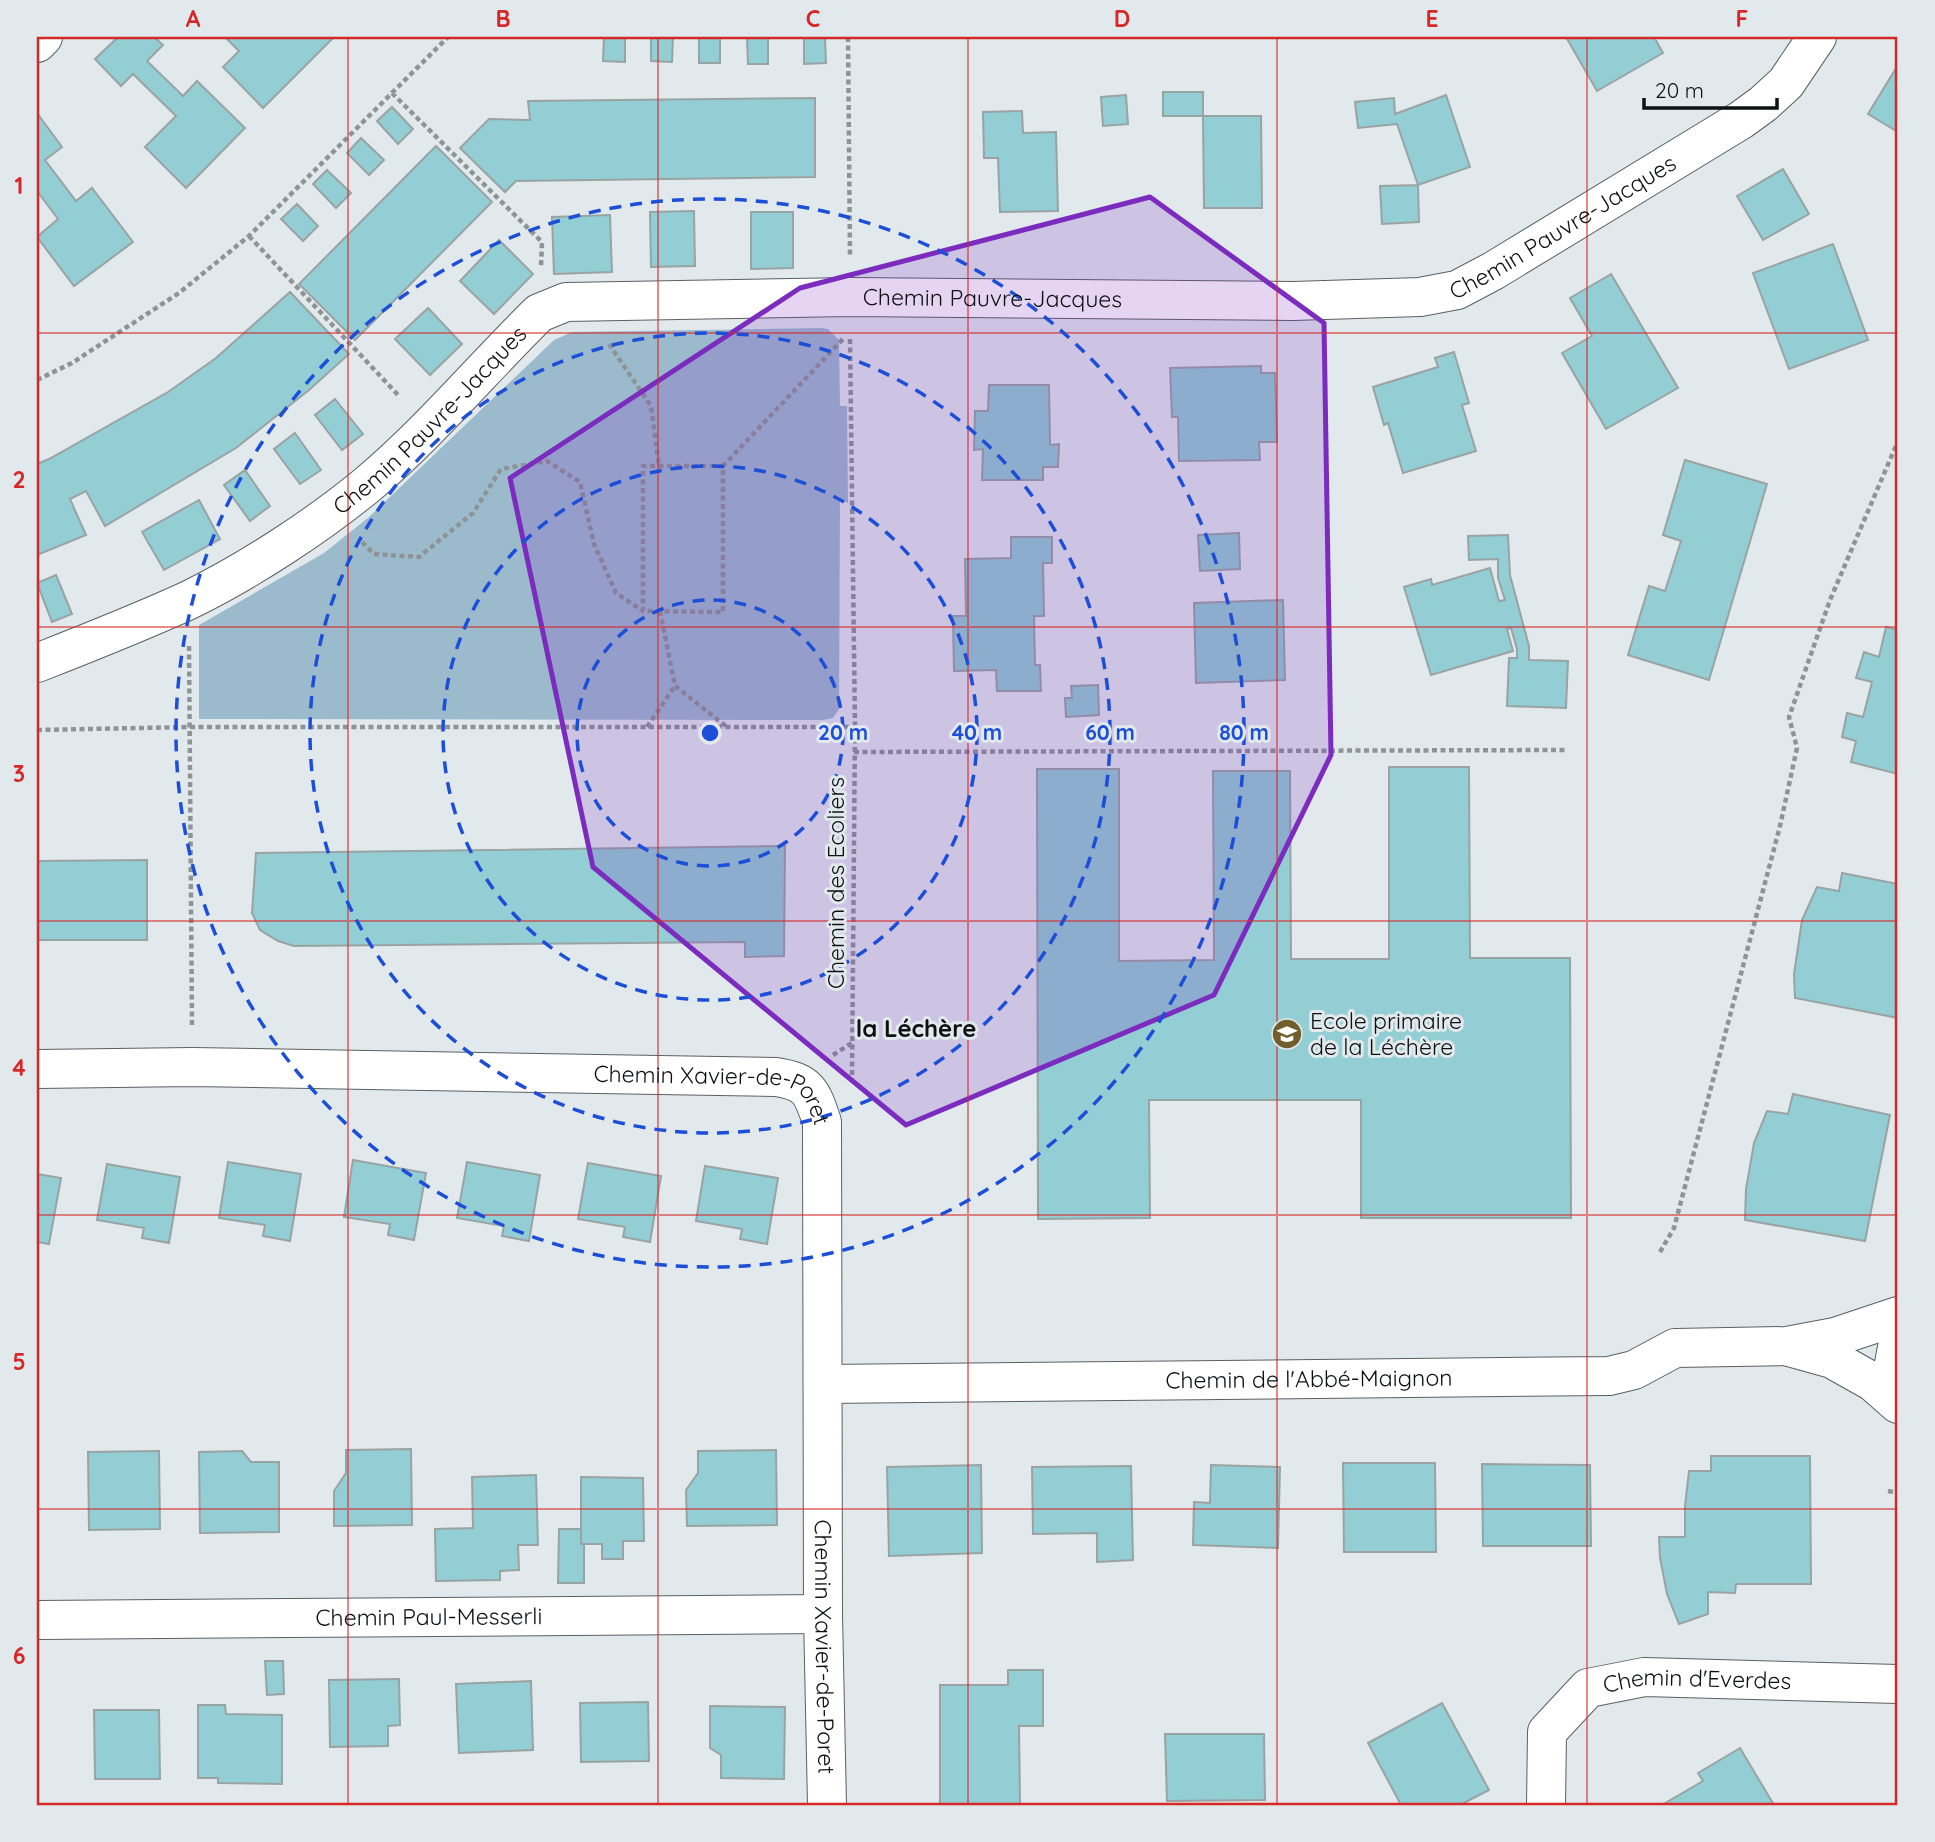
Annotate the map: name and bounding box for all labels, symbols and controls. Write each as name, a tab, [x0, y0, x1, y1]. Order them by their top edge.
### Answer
text: A	[186, 4, 201, 33]
text: B	[495, 4, 511, 33]
text: C	[806, 4, 820, 33]
text: D	[1114, 4, 1130, 33]
text: E	[1425, 4, 1439, 33]
text: F	[1736, 4, 1748, 33]
scale bar	[1644, 66, 1778, 110]
text: 20 m	[1655, 77, 1704, 103]
street label: Chemin Pauvre-Jacques	[1444, 148, 1681, 306]
text: 1	[15, 171, 23, 200]
street label: Chemin Pauvre-Jacques	[863, 282, 1122, 313]
street label: Chemin Pauvre-Jacques	[327, 319, 532, 521]
text: 2	[12, 465, 26, 494]
text: 20 m	[818, 719, 868, 745]
text: 40 m	[952, 719, 1002, 745]
text: 60 m	[1085, 719, 1135, 745]
text: 80 m	[1219, 719, 1269, 745]
centre of rings	[698, 721, 722, 745]
text: 3	[13, 759, 25, 788]
street label: Chemin des Ecoliers	[821, 777, 850, 989]
place label: Ecole primaire de la Léchère	[1310, 1006, 1462, 1061]
district label: la Léchère	[856, 1013, 976, 1043]
school or university icon: Ecole primaire de la Léchère	[1270, 1017, 1304, 1051]
text: 4	[12, 1053, 26, 1082]
street label: Chemin Xavier-de-Poret	[593, 1059, 837, 1129]
text: 5	[12, 1347, 26, 1376]
street label: Chemin de l'Abbé-Maignon	[1165, 1363, 1453, 1395]
street label: Chemin Xavier-de-Poret	[809, 1519, 841, 1775]
street label: Chemin Paul-Messerli	[315, 1601, 543, 1632]
text: 6	[13, 1641, 25, 1670]
street label: Chemin d'Everdes	[1600, 1662, 1792, 1699]

